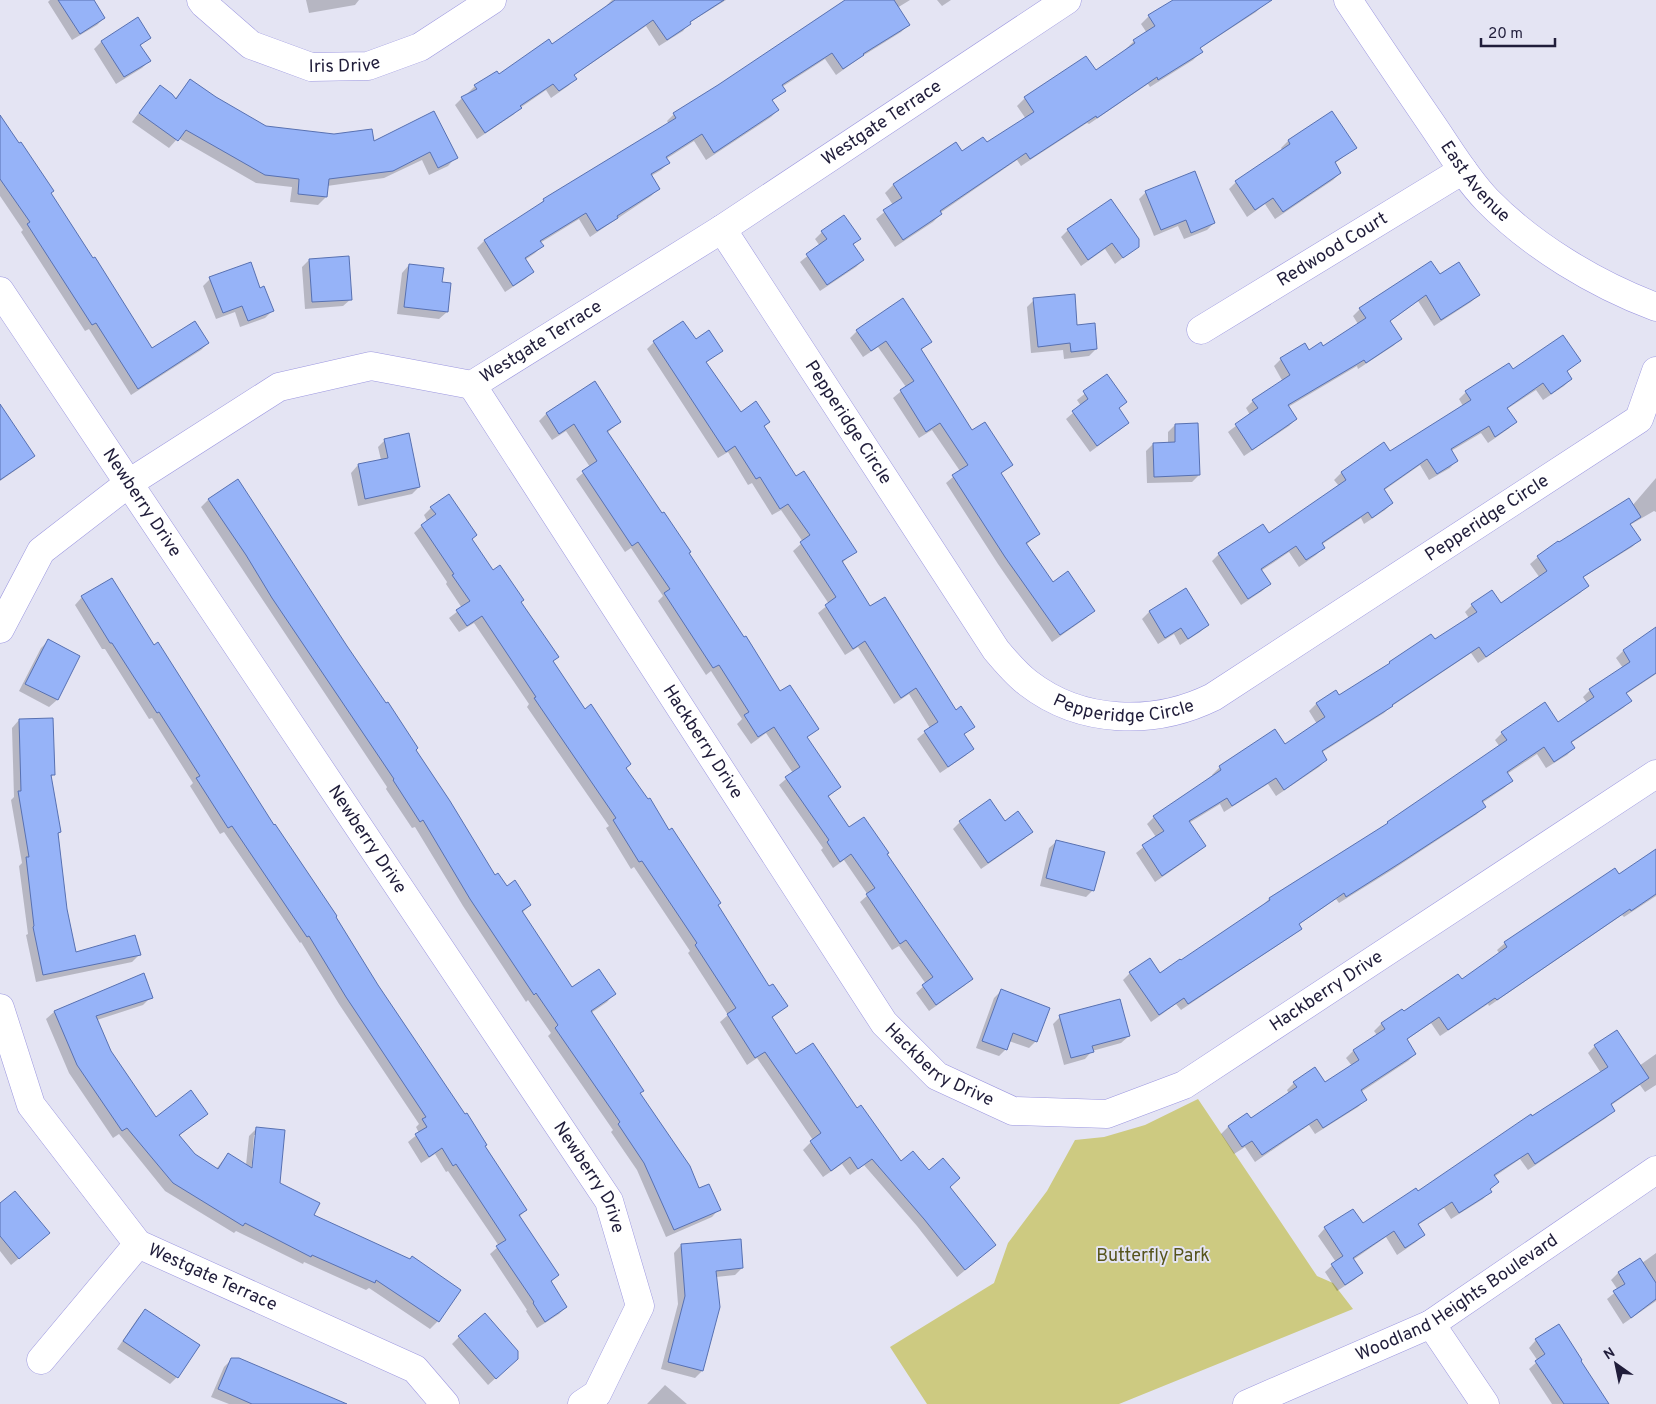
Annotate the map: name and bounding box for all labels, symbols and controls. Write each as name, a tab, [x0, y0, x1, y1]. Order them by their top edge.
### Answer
scale bar	[1481, 15, 1555, 47]
text: 20 m	[1488, 25, 1523, 44]
street label: Iris Drive	[309, 51, 384, 79]
street label: Westgate Terrace	[817, 75, 946, 171]
street label: East Avenue	[1435, 137, 1515, 228]
street label: Redwood Court	[1273, 207, 1392, 292]
street label: Westgate Terrace	[476, 295, 606, 389]
street label: Pepperidge Circle	[799, 356, 897, 489]
street label: Newberry Drive	[97, 444, 186, 562]
street label: Pepperidge Circle	[1421, 469, 1553, 567]
street label: Hackberry Drive	[657, 681, 748, 803]
street label: Pepperidge Circle	[1049, 689, 1197, 728]
street label: Newberry Drive	[322, 781, 412, 898]
street label: Hackberry Drive	[1265, 945, 1388, 1037]
street label: Hackberry Drive	[879, 1018, 997, 1112]
street label: Newberry Drive	[548, 1117, 629, 1236]
street label: Woodland Heights Boulevard	[1352, 1229, 1563, 1367]
street label: Westgate Terrace	[144, 1238, 281, 1317]
park label: Butterfly Park	[1096, 1245, 1210, 1268]
north arrow	[1591, 1339, 1641, 1389]
text: N	[1601, 1344, 1619, 1364]

